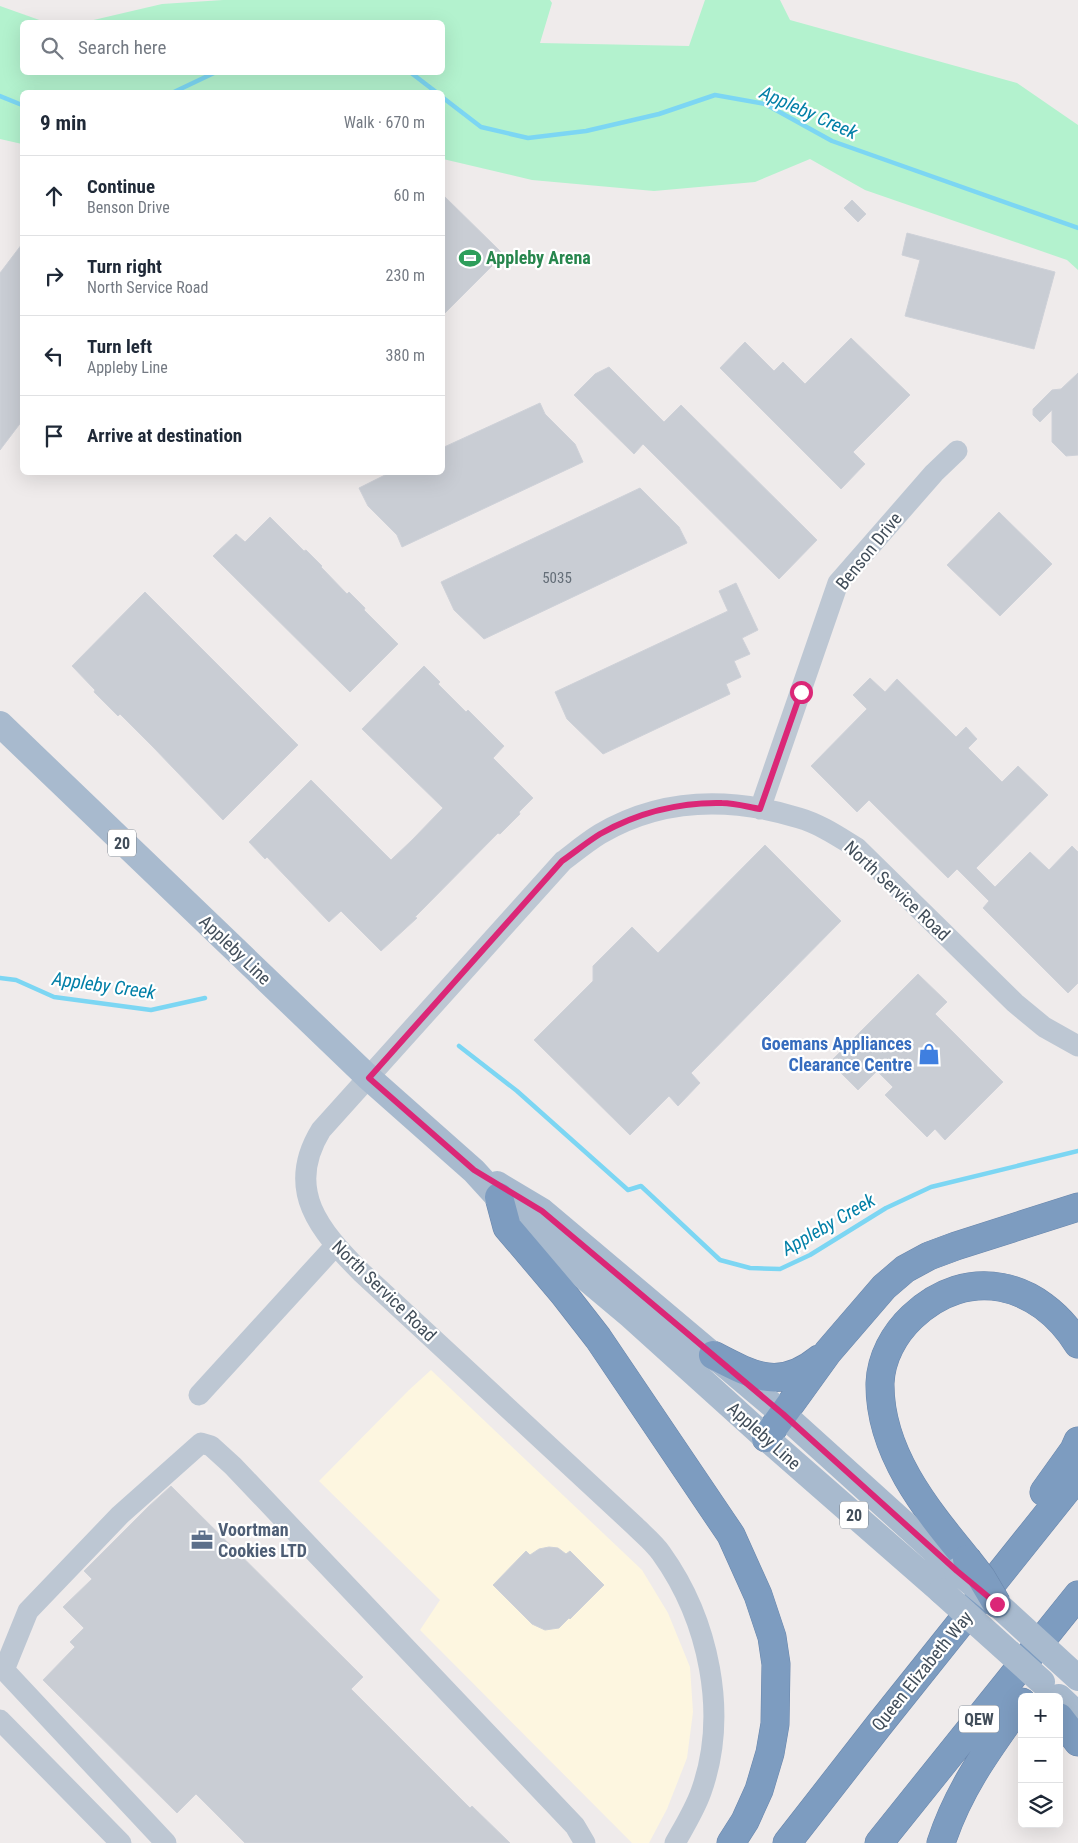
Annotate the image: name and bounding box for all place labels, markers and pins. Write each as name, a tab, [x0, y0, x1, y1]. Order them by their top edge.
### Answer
sports icon: Appleby Arena	[457, 245, 483, 271]
place label: Appleby Arena	[486, 247, 591, 268]
place label: Goemans Appliances Clearance Centre	[761, 1033, 912, 1075]
shop icon: Goemans Appliances Clearance Centre	[916, 1041, 942, 1067]
place label: Voortman Cookies LTD	[218, 1519, 307, 1561]
office icon: Voortman Cookies LTD	[189, 1527, 215, 1553]

